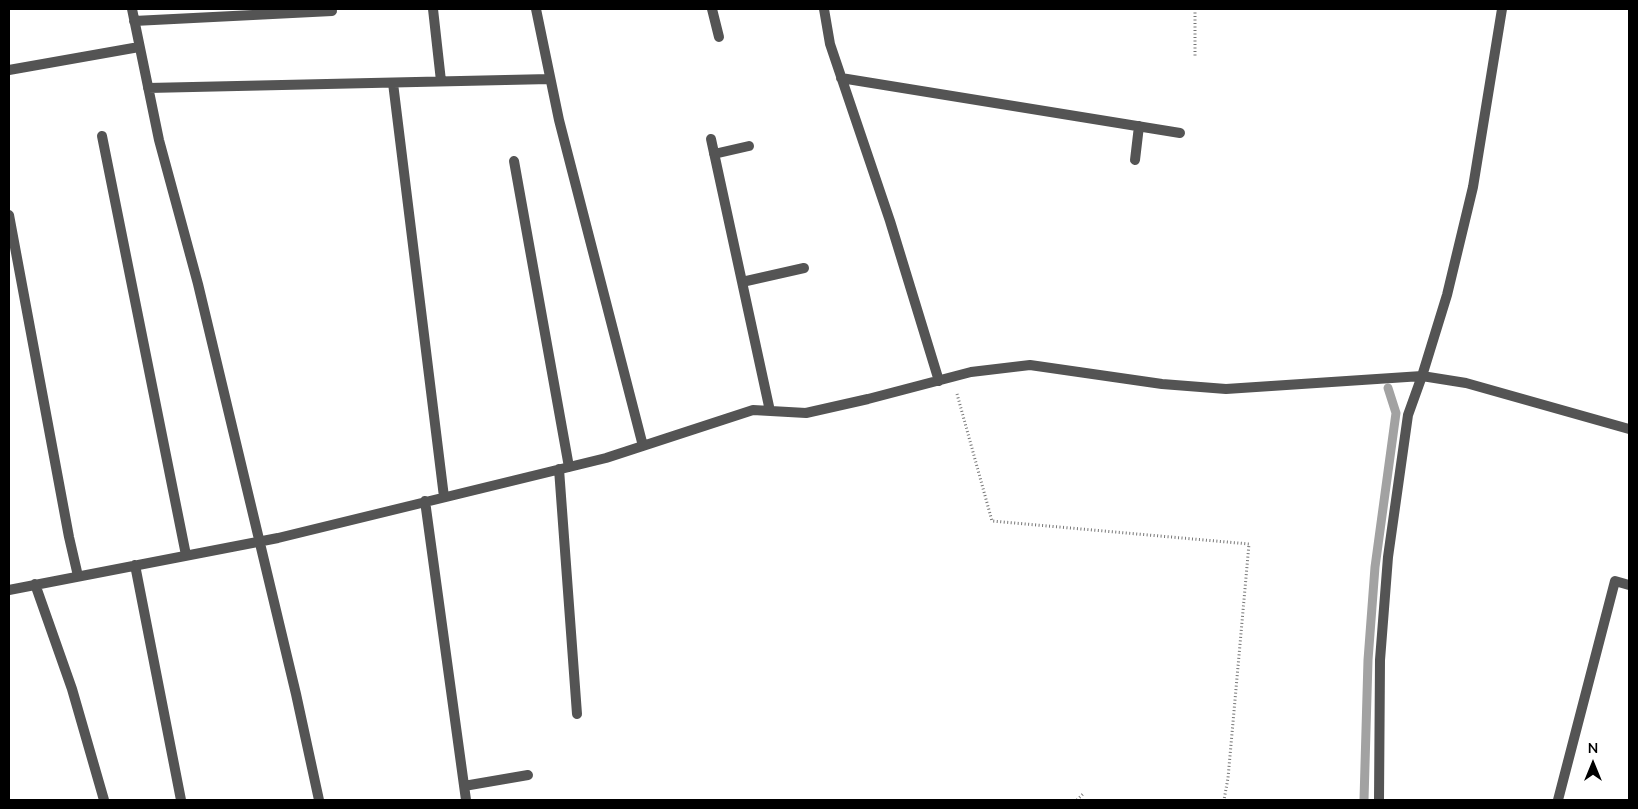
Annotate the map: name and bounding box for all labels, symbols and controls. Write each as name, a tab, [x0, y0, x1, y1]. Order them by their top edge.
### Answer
north arrow	[1568, 739, 1618, 789]
text: N	[1588, 739, 1598, 758]

